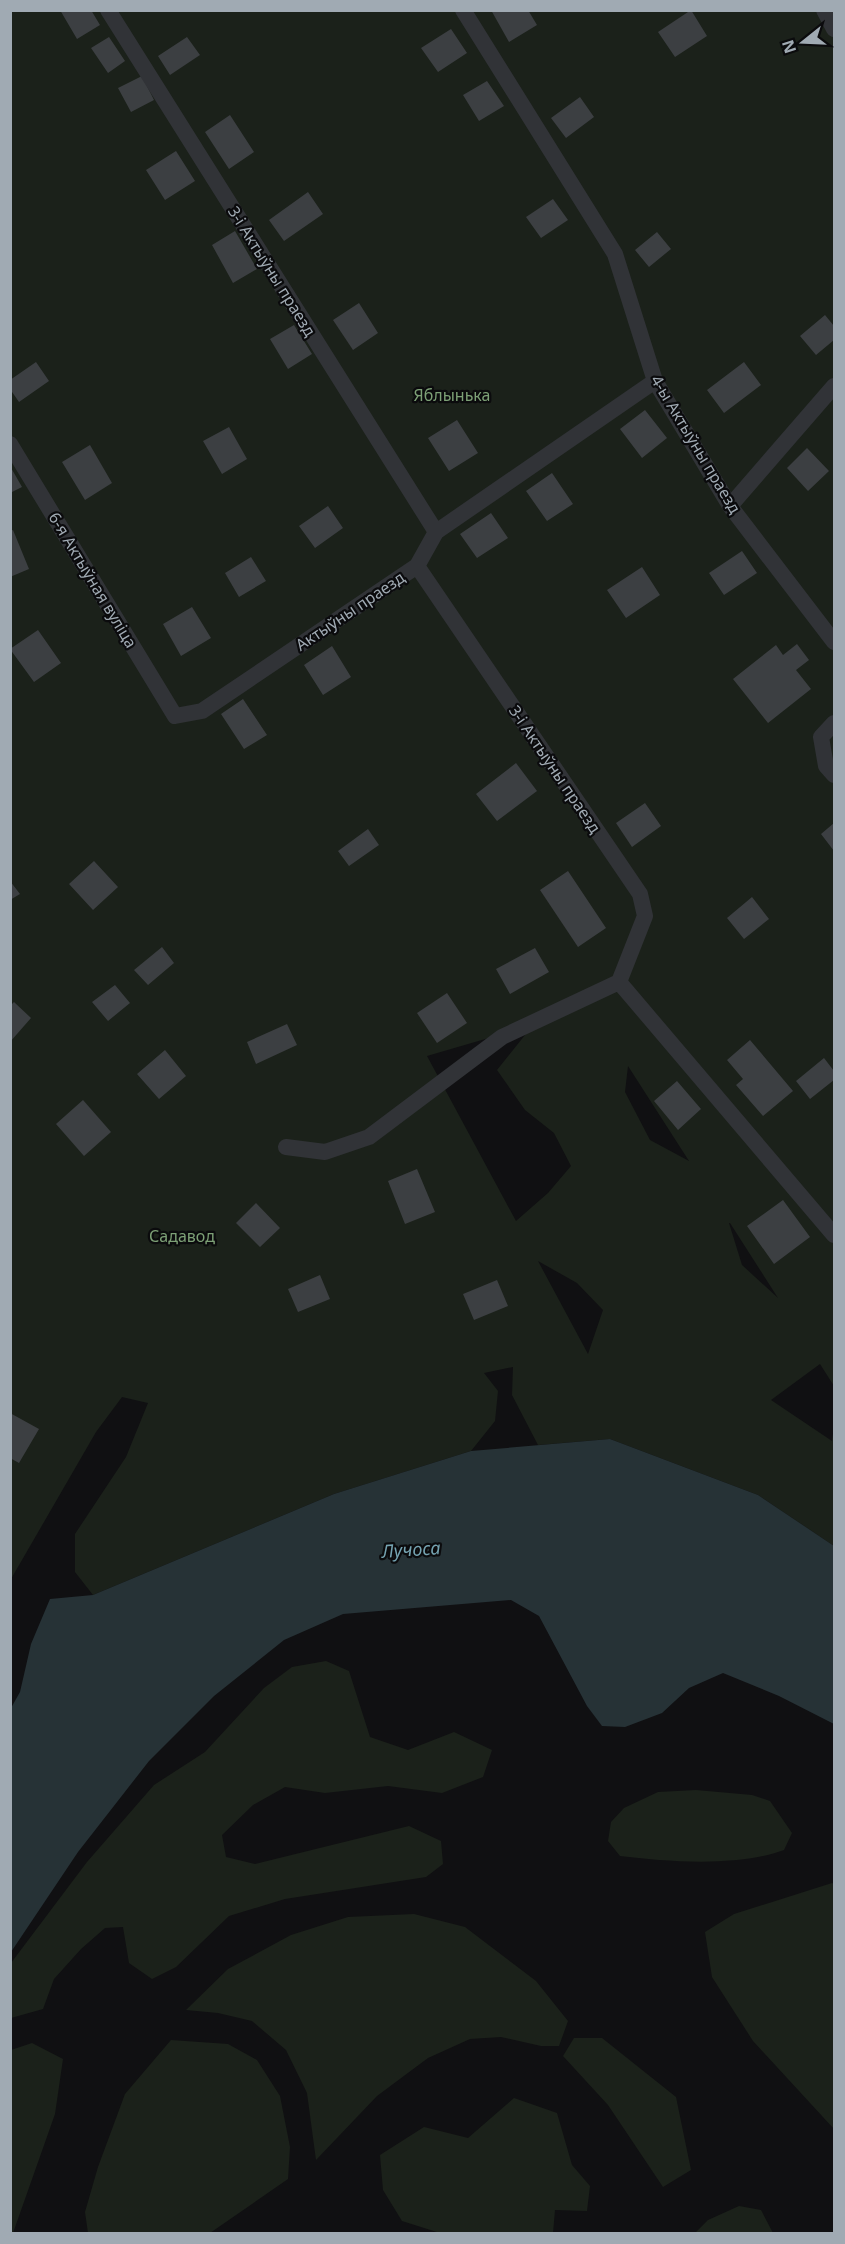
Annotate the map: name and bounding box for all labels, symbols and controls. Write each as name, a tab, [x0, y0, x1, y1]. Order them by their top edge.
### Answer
north arrow	[773, 12, 833, 72]
text: N	[776, 37, 801, 56]
street label: 3-і Актыўны праезд	[223, 202, 321, 341]
street label: 4-ы Актыўны праезд	[646, 371, 746, 518]
park label: Яблынька	[414, 384, 490, 406]
street label: 6-я Актыўная вуліца	[44, 508, 142, 652]
street label: Актыўны праезд	[291, 566, 409, 656]
street label: 3-і Актыўны праезд	[504, 701, 606, 837]
park label: Садавод	[149, 1225, 215, 1247]
water label: Лучоса	[380, 1535, 441, 1563]

